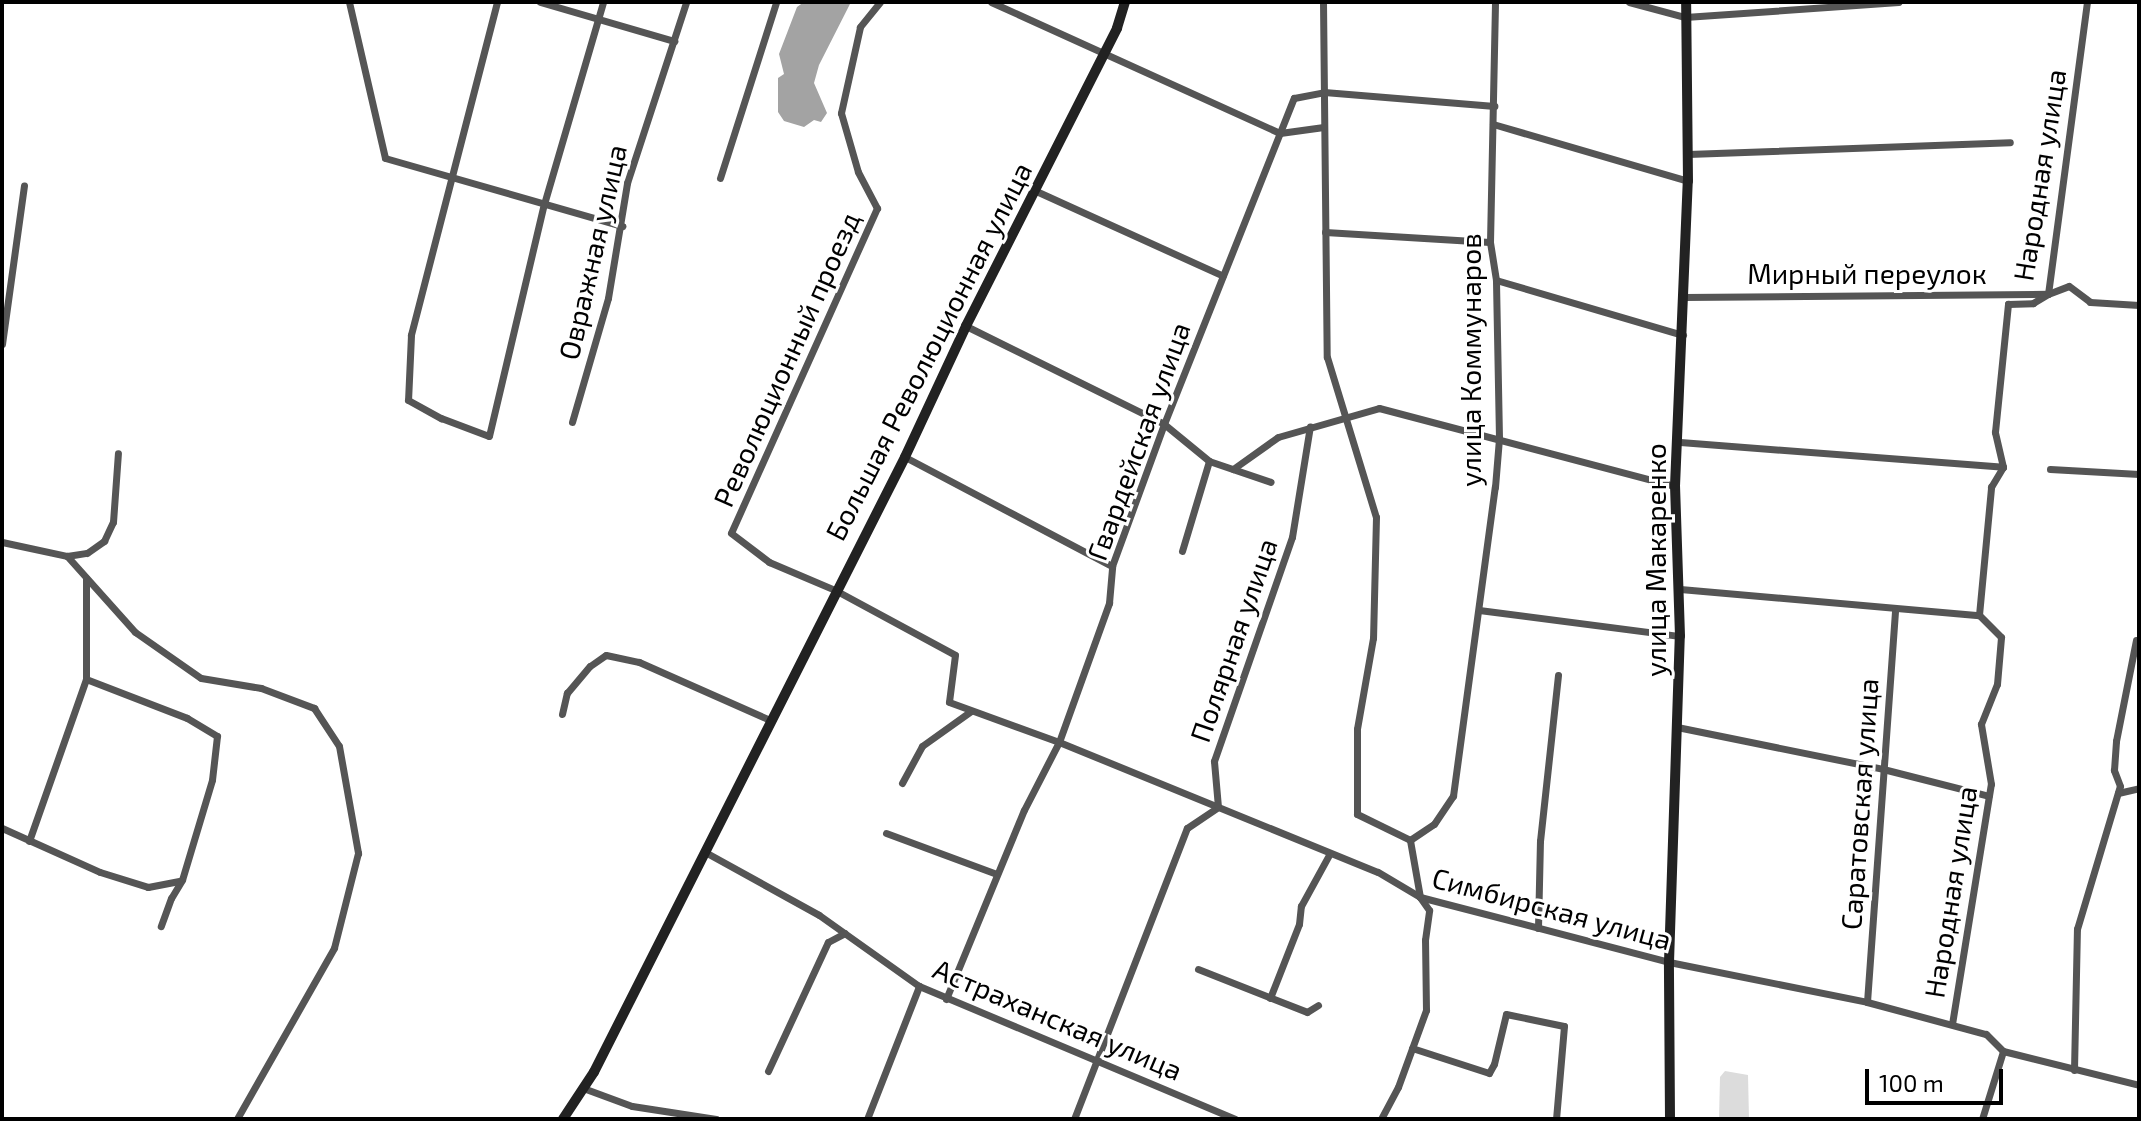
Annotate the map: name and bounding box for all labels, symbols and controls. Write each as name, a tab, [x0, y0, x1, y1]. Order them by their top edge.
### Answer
street label: Народная улица	[2006, 67, 2072, 283]
street label: Овражная улица	[551, 141, 633, 363]
street label: Большая Революционная улица	[818, 156, 1038, 546]
street label: Революционный проезд	[706, 206, 866, 512]
street label: улица Коммунаров	[1453, 233, 1487, 487]
street label: Мирный переулок	[1747, 256, 1987, 290]
street label: Гвардейская улица	[1079, 317, 1197, 565]
street label: улица Макаренко	[1638, 443, 1672, 677]
street label: Полярная улица	[1182, 534, 1284, 746]
street label: Саратовская улица	[1833, 677, 1885, 931]
street label: Народная улица	[1917, 784, 1983, 1000]
street label: Симбирская улица	[1429, 860, 1675, 956]
street label: Астраханская улица	[928, 951, 1188, 1087]
scale bar	[1869, 1053, 2007, 1103]
text: 100 m	[1879, 1068, 1944, 1097]

